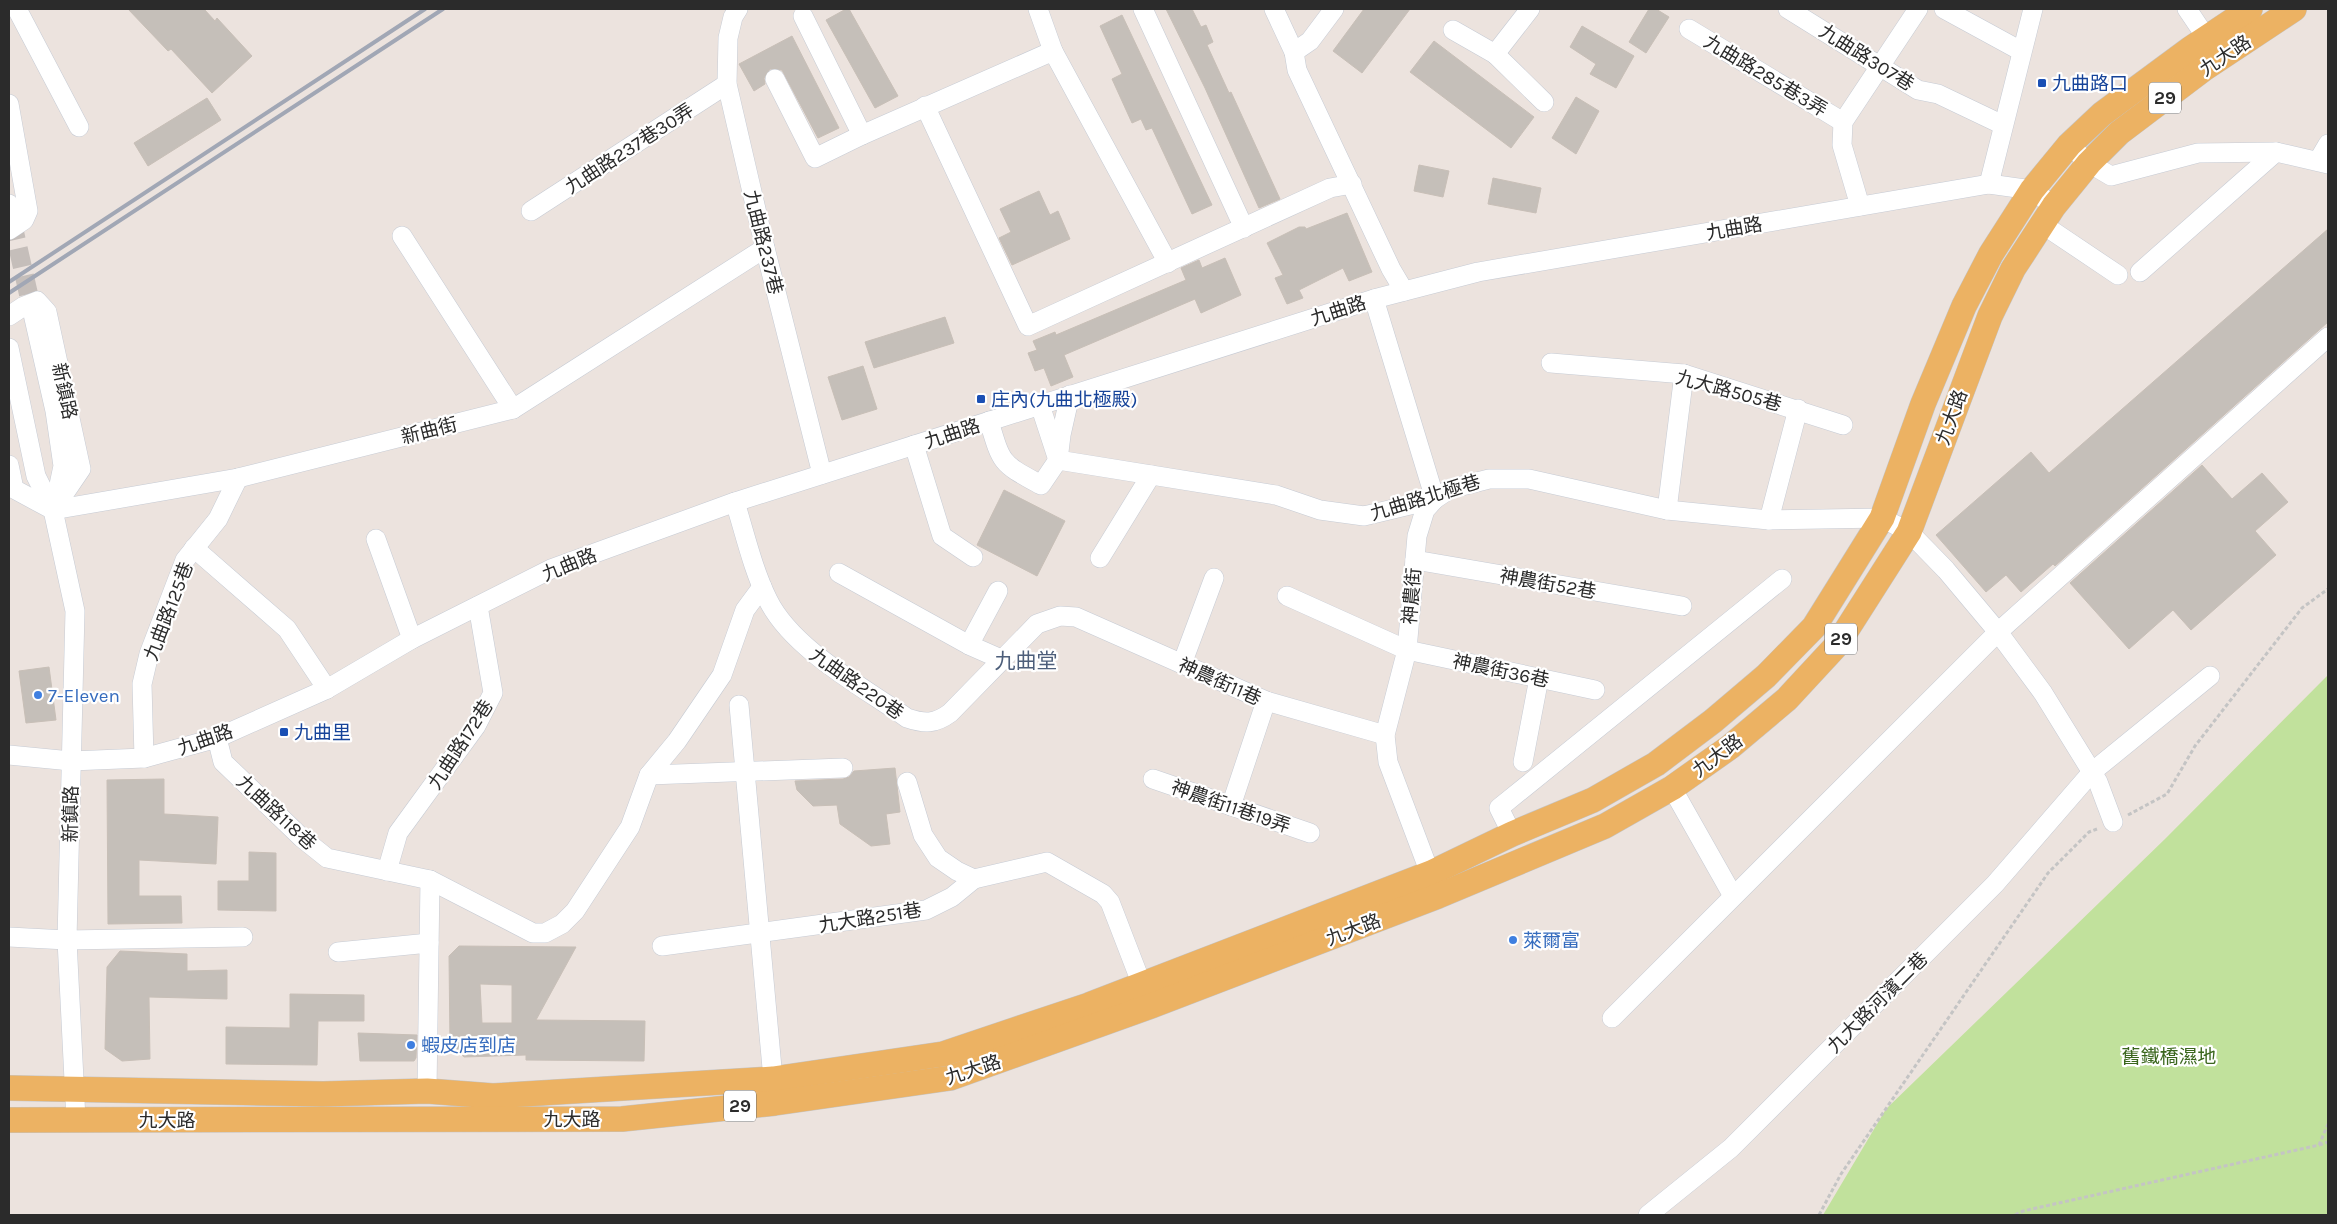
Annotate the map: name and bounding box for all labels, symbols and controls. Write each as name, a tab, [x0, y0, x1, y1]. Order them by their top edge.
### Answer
street label: 九曲路307巷	[1815, 20, 1918, 96]
street label: 九曲路285巷3弄	[1700, 30, 1831, 121]
street label: 九大路	[2196, 31, 2255, 81]
place label: 九曲路口	[2052, 73, 2128, 95]
marker: 九曲路口	[2036, 77, 2048, 89]
road number: 29	[2149, 82, 2181, 114]
street label: 九曲路237巷30弄	[561, 99, 698, 199]
street label: 九曲路237巷	[739, 188, 787, 297]
street label: 九曲路	[1704, 213, 1764, 245]
street label: 九曲路	[1308, 292, 1369, 330]
street label: 新鎮路	[47, 361, 81, 421]
street label: 九大路505巷	[1673, 366, 1784, 416]
street label: 九大路	[1932, 387, 1972, 448]
place label: 庄內(九曲北極殿)	[991, 389, 1138, 411]
marker: 庄內(九曲北極殿)	[975, 393, 987, 405]
street label: 新曲街	[399, 413, 460, 449]
street label: 九曲路	[922, 415, 983, 453]
street label: 九曲路北極巷	[1368, 471, 1483, 525]
street label: 九曲路	[539, 544, 600, 586]
street label: 九曲路125巷	[140, 559, 198, 664]
street label: 神農街52巷	[1498, 565, 1598, 603]
street label: 神農街	[1399, 567, 1425, 625]
road number: 29	[1825, 624, 1857, 654]
street label: 九曲路220巷	[805, 643, 908, 724]
district label: 九曲堂	[995, 649, 1058, 673]
street label: 神農街36巷	[1451, 650, 1551, 692]
street label: 神農街11巷	[1175, 654, 1265, 710]
place label: 7-Eleven	[48, 685, 120, 707]
marker: 7-Eleven	[32, 689, 44, 701]
street label: 九曲路172巷	[424, 696, 498, 793]
street label: 九曲路	[175, 720, 236, 760]
place label: 九曲里	[294, 722, 351, 744]
marker: 九曲里	[278, 726, 290, 738]
street label: 九大路	[1688, 730, 1747, 782]
street label: 九曲路118巷	[232, 771, 320, 855]
street label: 神農街11巷19弄	[1168, 776, 1293, 838]
street label: 新鎮路	[60, 785, 82, 843]
street label: 九大路251巷	[817, 899, 923, 937]
street label: 九大路	[1323, 909, 1384, 950]
place label: 萊爾富	[1523, 930, 1580, 952]
marker: 萊爾富	[1507, 934, 1519, 946]
street label: 九大路河濱二巷	[1823, 948, 1933, 1058]
place label: 蝦皮店到店	[421, 1035, 516, 1057]
marker: 蝦皮店到店	[405, 1039, 417, 1051]
park label: 舊鐵橋濕地	[2121, 1046, 2217, 1068]
street label: 九大路	[943, 1051, 1004, 1089]
road number: 29	[724, 1090, 756, 1122]
street label: 九大路	[543, 1109, 601, 1131]
street label: 九大路	[138, 1110, 196, 1132]

